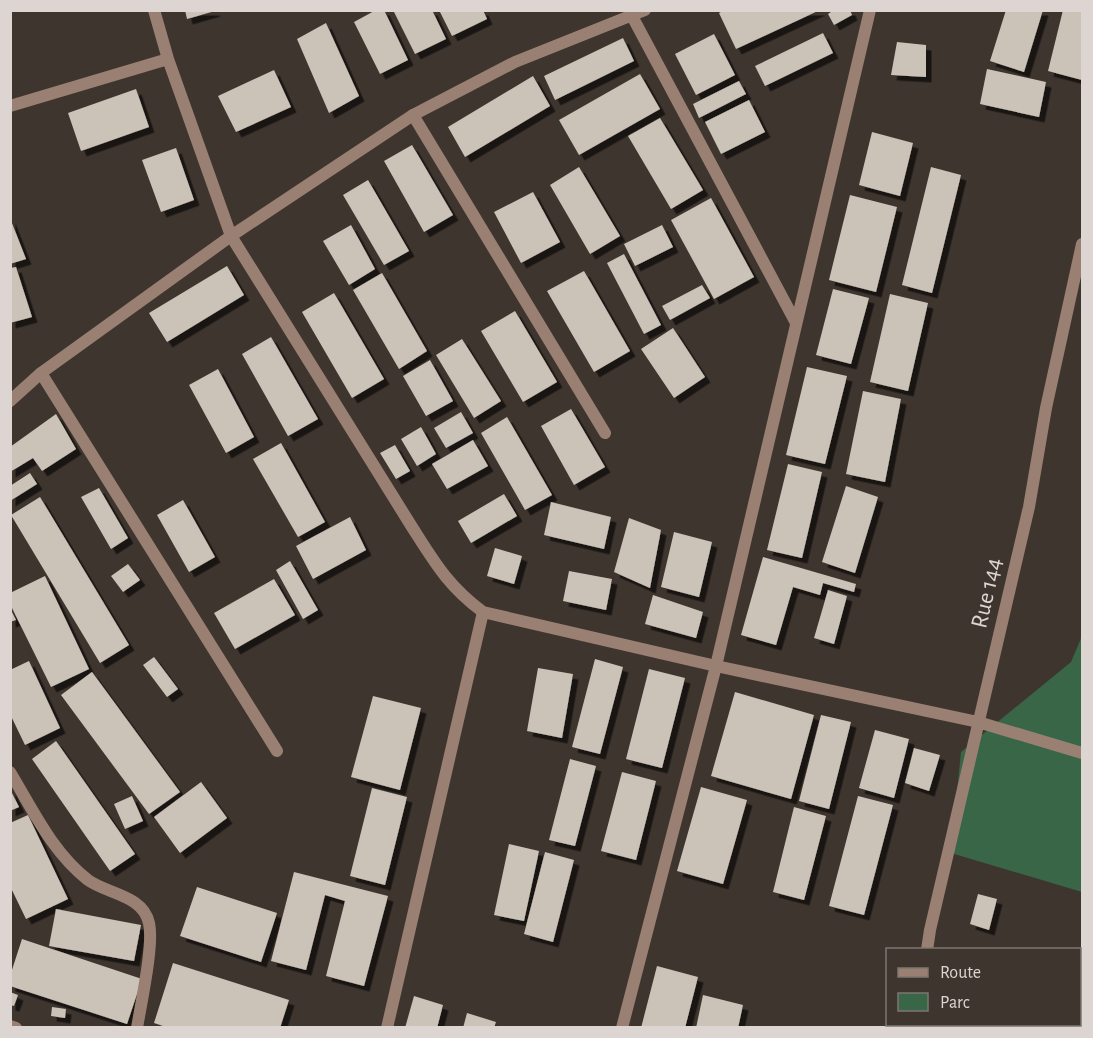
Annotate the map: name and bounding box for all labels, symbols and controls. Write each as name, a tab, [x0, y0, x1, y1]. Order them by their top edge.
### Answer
street label: Rue 144	[967, 555, 1007, 631]
legend	[886, 948, 1081, 1026]
text: Route	[940, 964, 981, 982]
text: Parc	[940, 994, 970, 1012]

